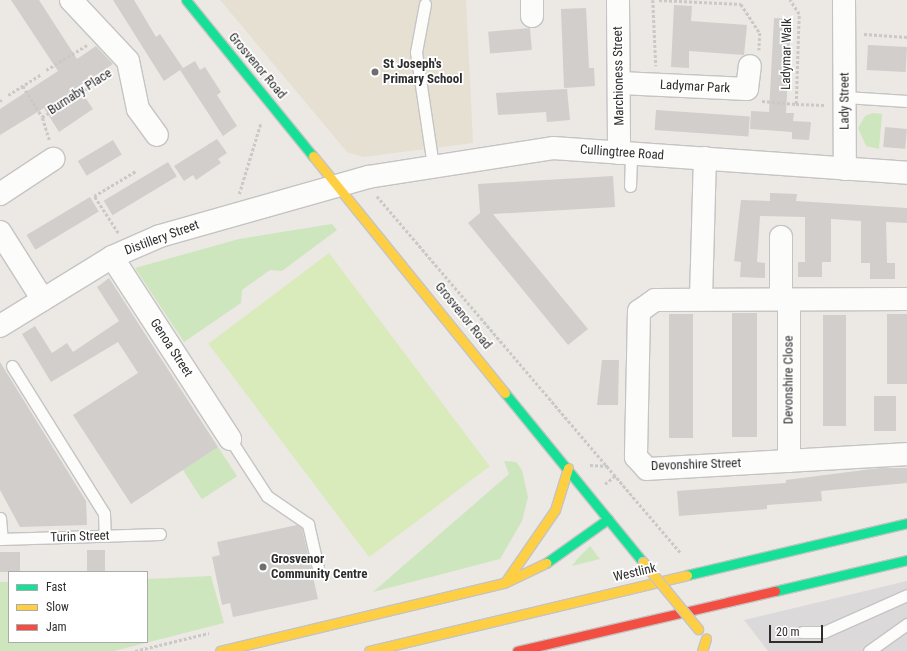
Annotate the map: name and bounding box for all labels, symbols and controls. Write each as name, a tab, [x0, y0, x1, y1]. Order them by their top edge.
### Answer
street label: Ladymar Walk	[779, 18, 795, 90]
street label: Marchioness Street	[610, 26, 628, 126]
street label: Grosvenor Road	[225, 30, 289, 102]
place label: St Joseph's Primary School	[383, 57, 463, 88]
street label: Burnaby Place	[45, 66, 115, 118]
marker: St Joseph's Primary School	[370, 67, 380, 77]
street label: Lady Street	[837, 72, 853, 130]
street label: Ladymar Park	[659, 77, 731, 97]
street label: Cullingtree Road	[579, 142, 665, 164]
street label: Distillery Street	[123, 217, 201, 259]
street label: Grosvenor Road	[431, 279, 495, 353]
street label: Genoa Street	[146, 316, 196, 380]
street label: Devonshire Close	[781, 336, 797, 424]
street label: Devonshire Street	[651, 456, 741, 474]
street label: Turin Street	[50, 528, 110, 546]
place label: Grosvenor Community Centre	[271, 552, 367, 583]
street label: Westlink	[612, 560, 658, 586]
marker: Grosvenor Community Centre	[258, 562, 268, 572]
legend	[8, 571, 148, 643]
text: Fast	[46, 580, 66, 594]
text: Slow	[46, 600, 69, 614]
scale bar	[771, 617, 825, 643]
text: Jam	[46, 620, 67, 634]
text: 20 m	[776, 625, 800, 639]

